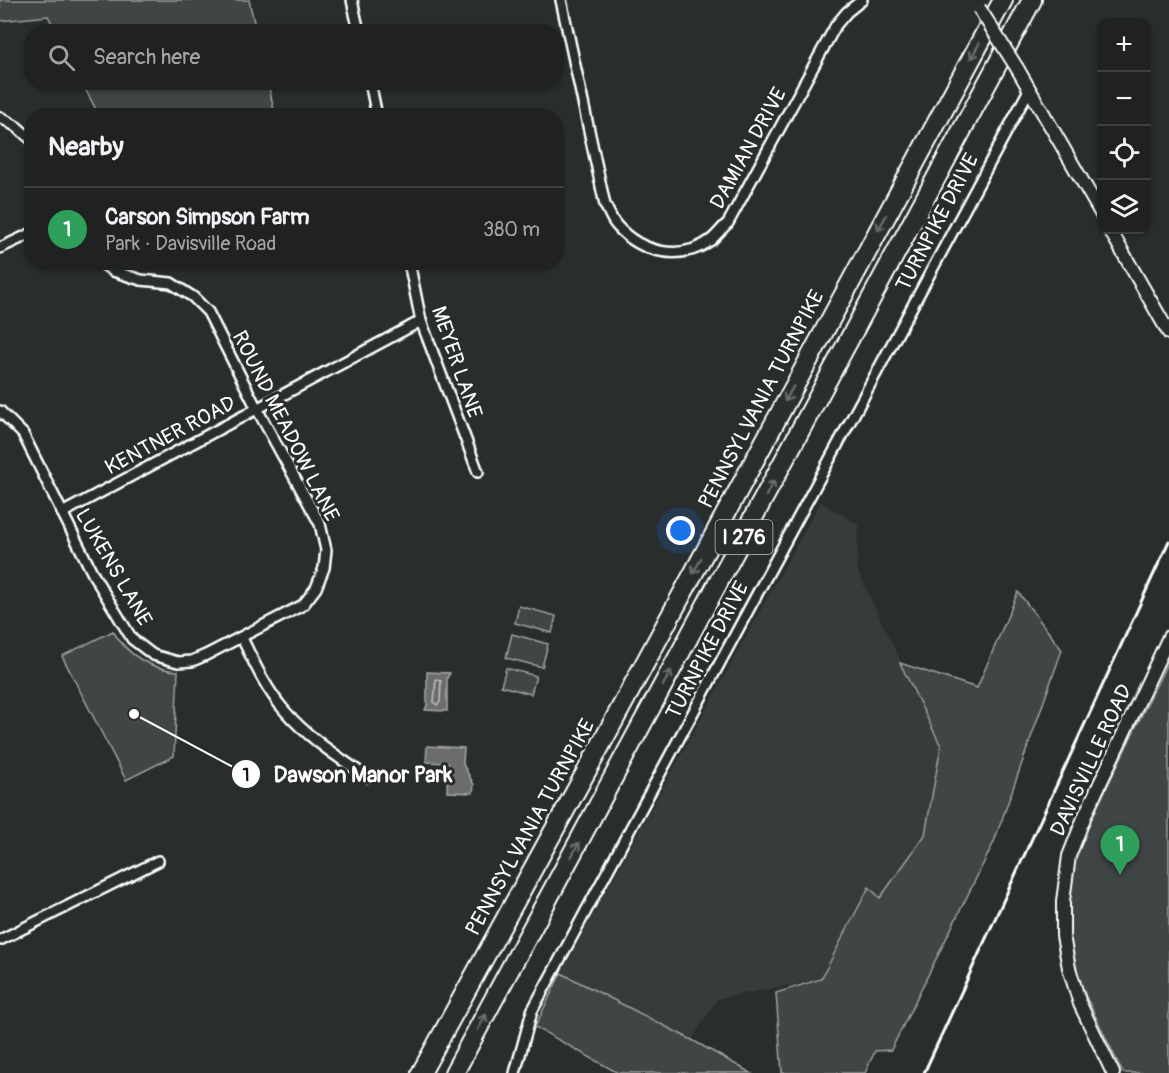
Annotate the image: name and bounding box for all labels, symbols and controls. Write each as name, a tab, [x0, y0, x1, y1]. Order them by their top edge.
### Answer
map controls	[1097, 18, 1151, 234]
button: +	[1097, 18, 1151, 72]
search box	[24, 24, 564, 90]
icon: search	[45, 41, 78, 74]
one-way arrow	[969, 42, 980, 60]
text: Search here	[93, 43, 200, 71]
button: −	[1097, 72, 1151, 126]
street label: DAMIAN DRIVE	[704, 83, 793, 214]
button: locate	[1097, 126, 1151, 180]
text: Nearby	[48, 131, 124, 163]
street label: TURNPIKE DRIVE	[890, 149, 985, 296]
button: layers	[1097, 180, 1151, 234]
text: Carson Simpson Farm	[105, 203, 310, 231]
one-way arrow	[876, 213, 887, 231]
text: 1	[64, 217, 71, 242]
text: 380 m	[483, 217, 540, 242]
text: Park · Davisville Road	[105, 231, 276, 256]
street label: PENNSYLVANIA TURNPIKE	[692, 285, 831, 513]
street label: MEYER LANE	[425, 303, 488, 422]
street label: ROUND MEADOW LANE	[226, 326, 345, 526]
one-way arrow	[783, 385, 795, 402]
street label: KENTNER ROAD	[100, 390, 240, 481]
one-way arrow	[765, 480, 776, 498]
street label: LUKENS LANE	[69, 504, 158, 631]
your location	[666, 516, 695, 545]
road number: I 276	[716, 520, 772, 554]
one-way arrow	[691, 557, 703, 574]
street label: TURNPIKE DRIVE	[660, 577, 755, 724]
one-way arrow	[662, 670, 673, 688]
street label: DAVISVILLE ROAD	[1044, 680, 1139, 841]
street label: PENNSYLVANIA TURNPIKE	[460, 714, 601, 940]
callout: Dawson Manor Park	[231, 754, 464, 794]
text: Dawson Manor Park	[274, 761, 453, 789]
text: 1	[242, 764, 250, 787]
pin: 1	[1100, 826, 1140, 875]
one-way arrow	[569, 842, 581, 859]
one-way arrow	[477, 1013, 488, 1031]

